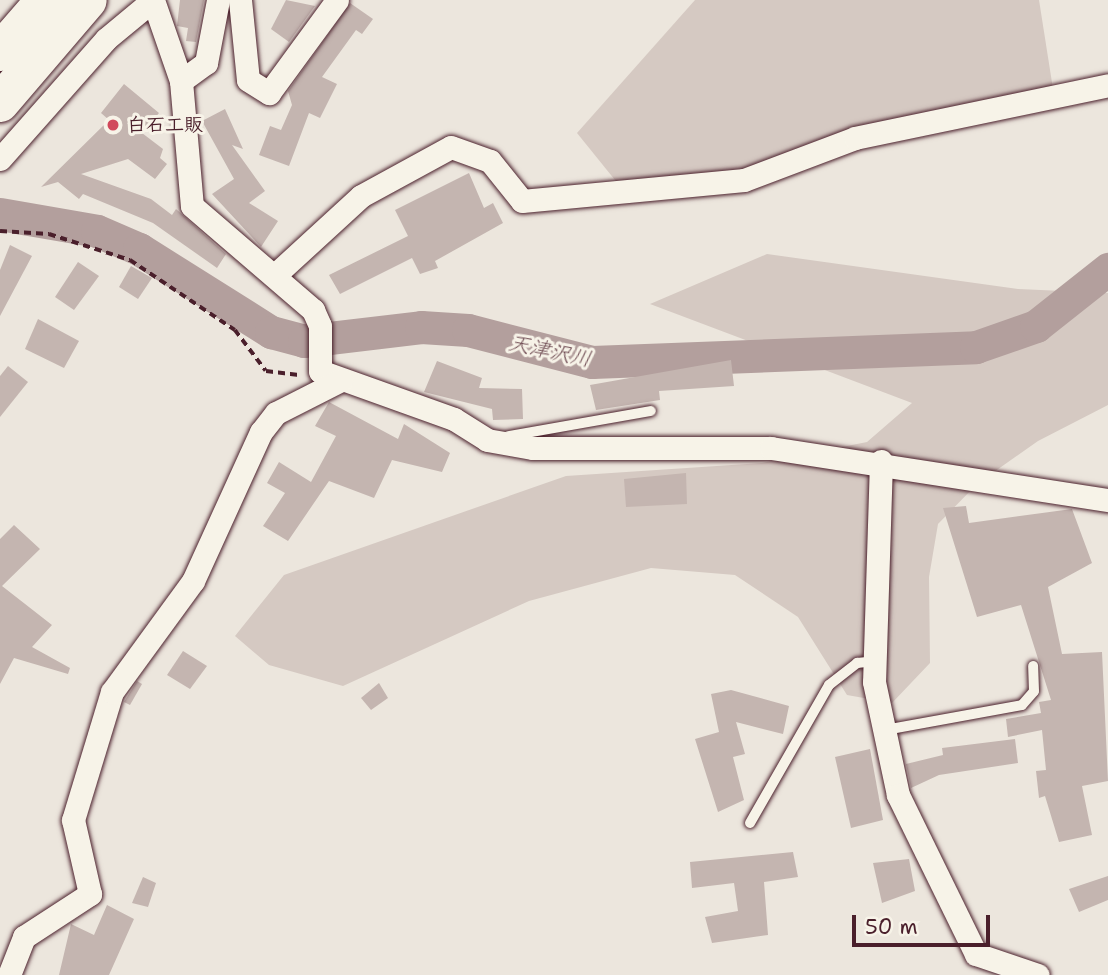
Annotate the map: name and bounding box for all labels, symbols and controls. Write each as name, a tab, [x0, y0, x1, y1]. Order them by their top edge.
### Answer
place label: 白石工販	[127, 114, 203, 136]
marker: 白石工販	[105, 117, 121, 133]
water label: 天津沢川	[506, 330, 594, 372]
scale bar	[856, 902, 994, 946]
text: 50 m	[865, 913, 918, 941]

